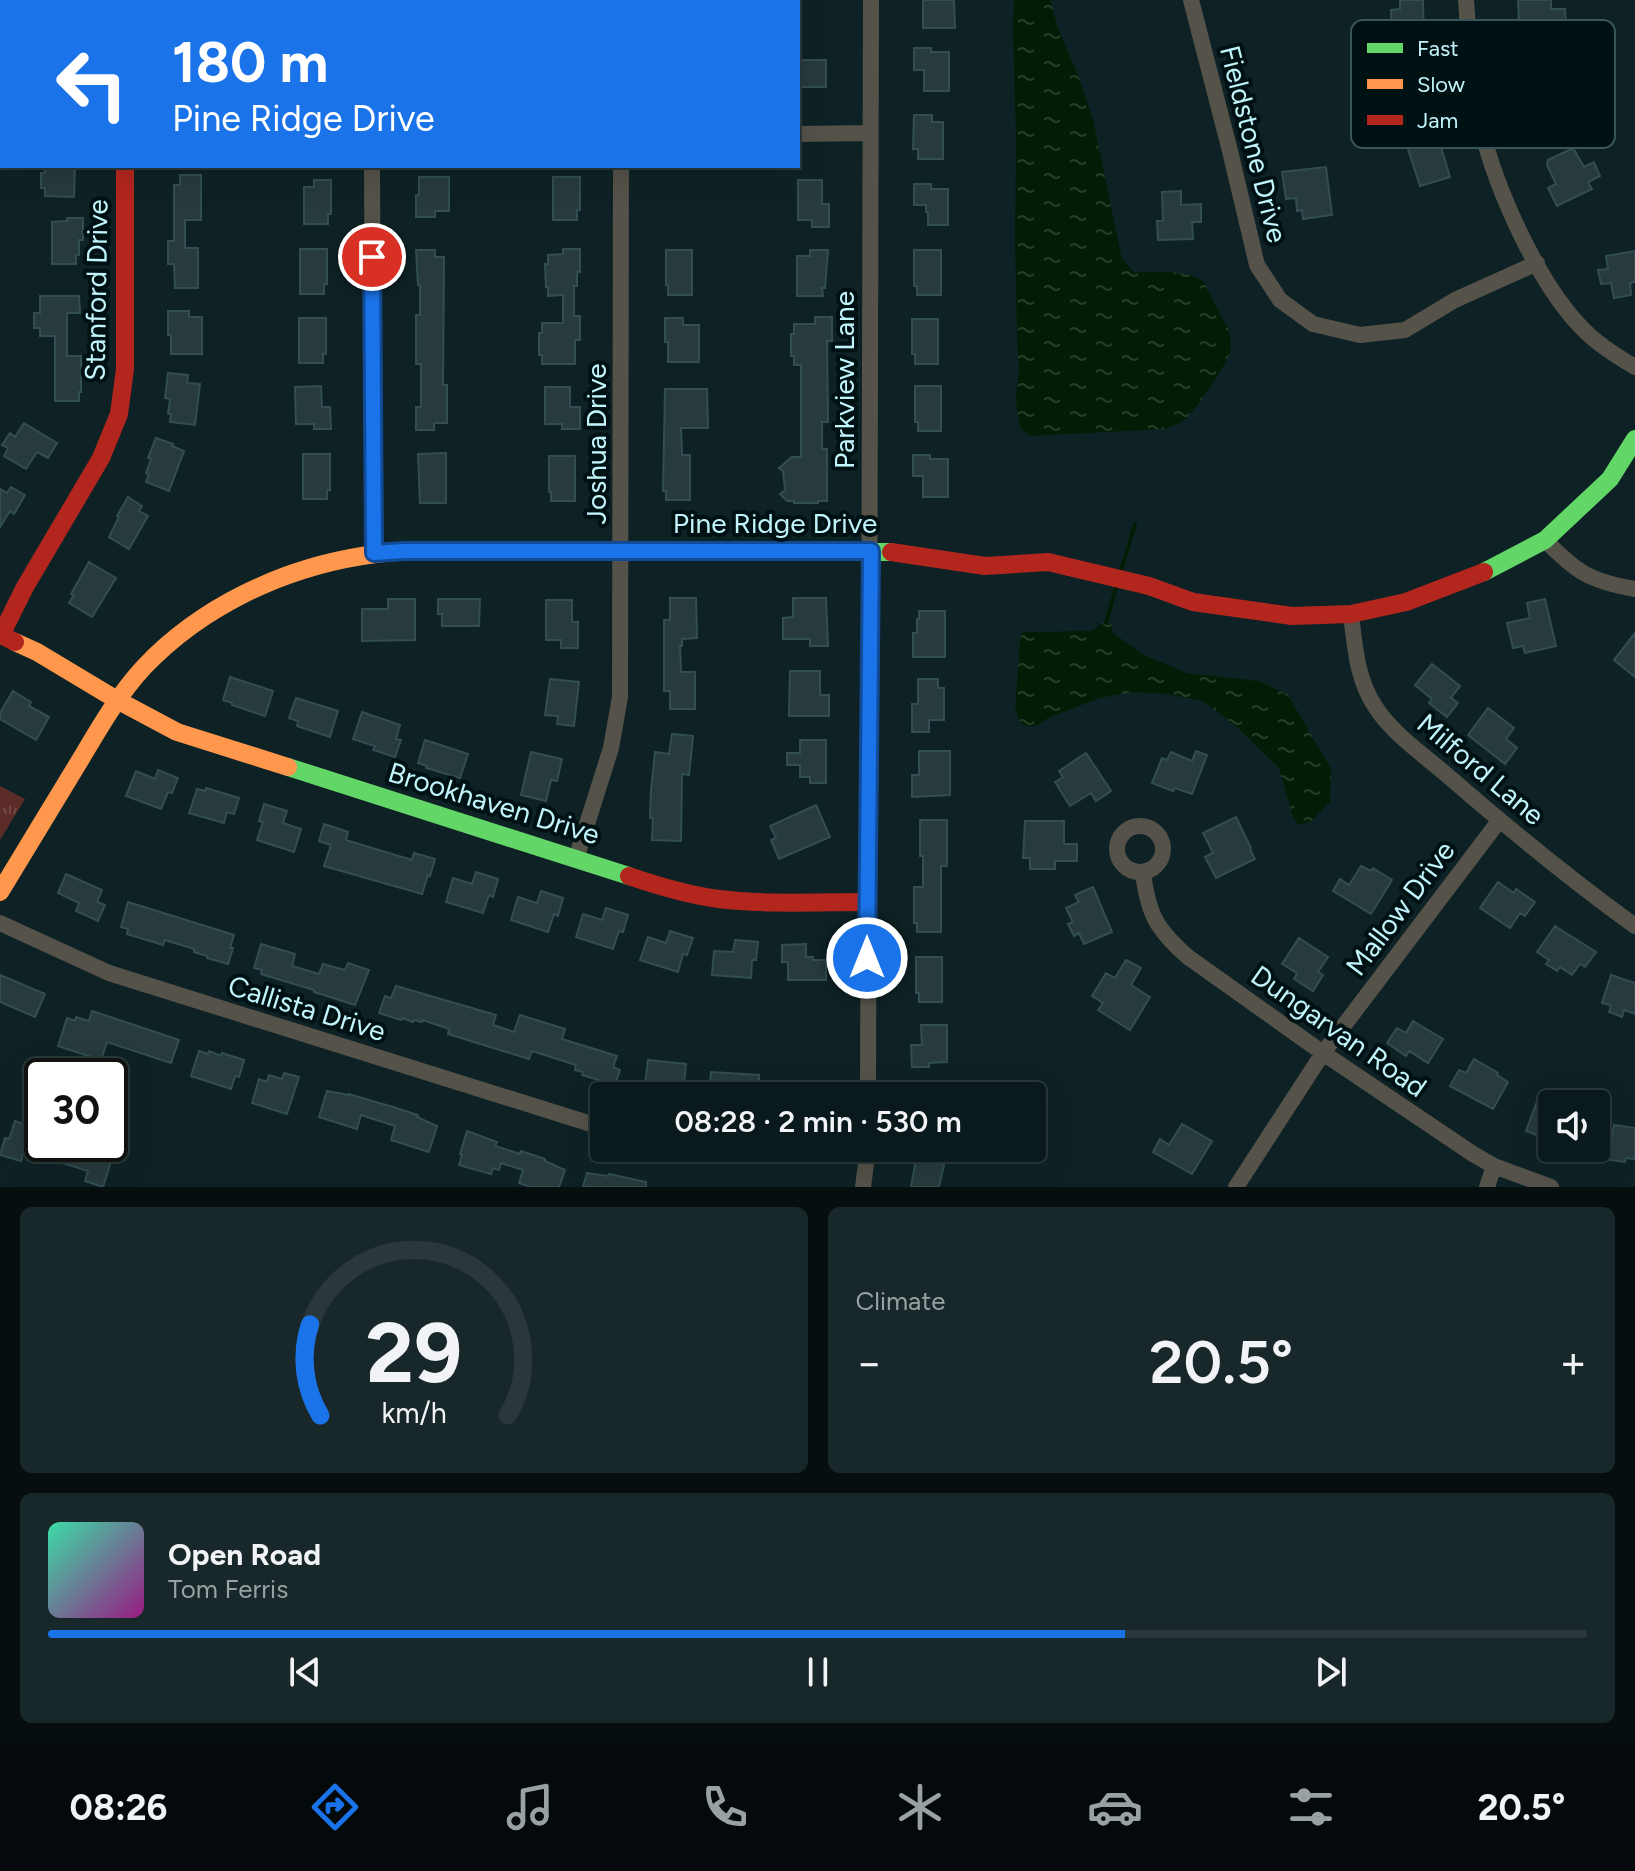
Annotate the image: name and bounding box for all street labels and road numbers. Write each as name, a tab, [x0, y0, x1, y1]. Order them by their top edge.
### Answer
street label: Fieldstone Drive	[1213, 42, 1295, 246]
street label: Stanford Drive	[77, 199, 115, 381]
street label: Parkview Lane	[827, 291, 861, 469]
street label: Joshua Drive	[579, 364, 613, 524]
street label: Pine Ridge Drive	[673, 506, 877, 540]
street label: Milford Lane	[1411, 706, 1551, 832]
street label: Brookhaven Drive	[384, 755, 604, 851]
street label: Mallow Drive	[1338, 834, 1462, 982]
street label: Dungarvan Road	[1245, 958, 1433, 1104]
street label: Callista Drive	[224, 968, 390, 1048]

